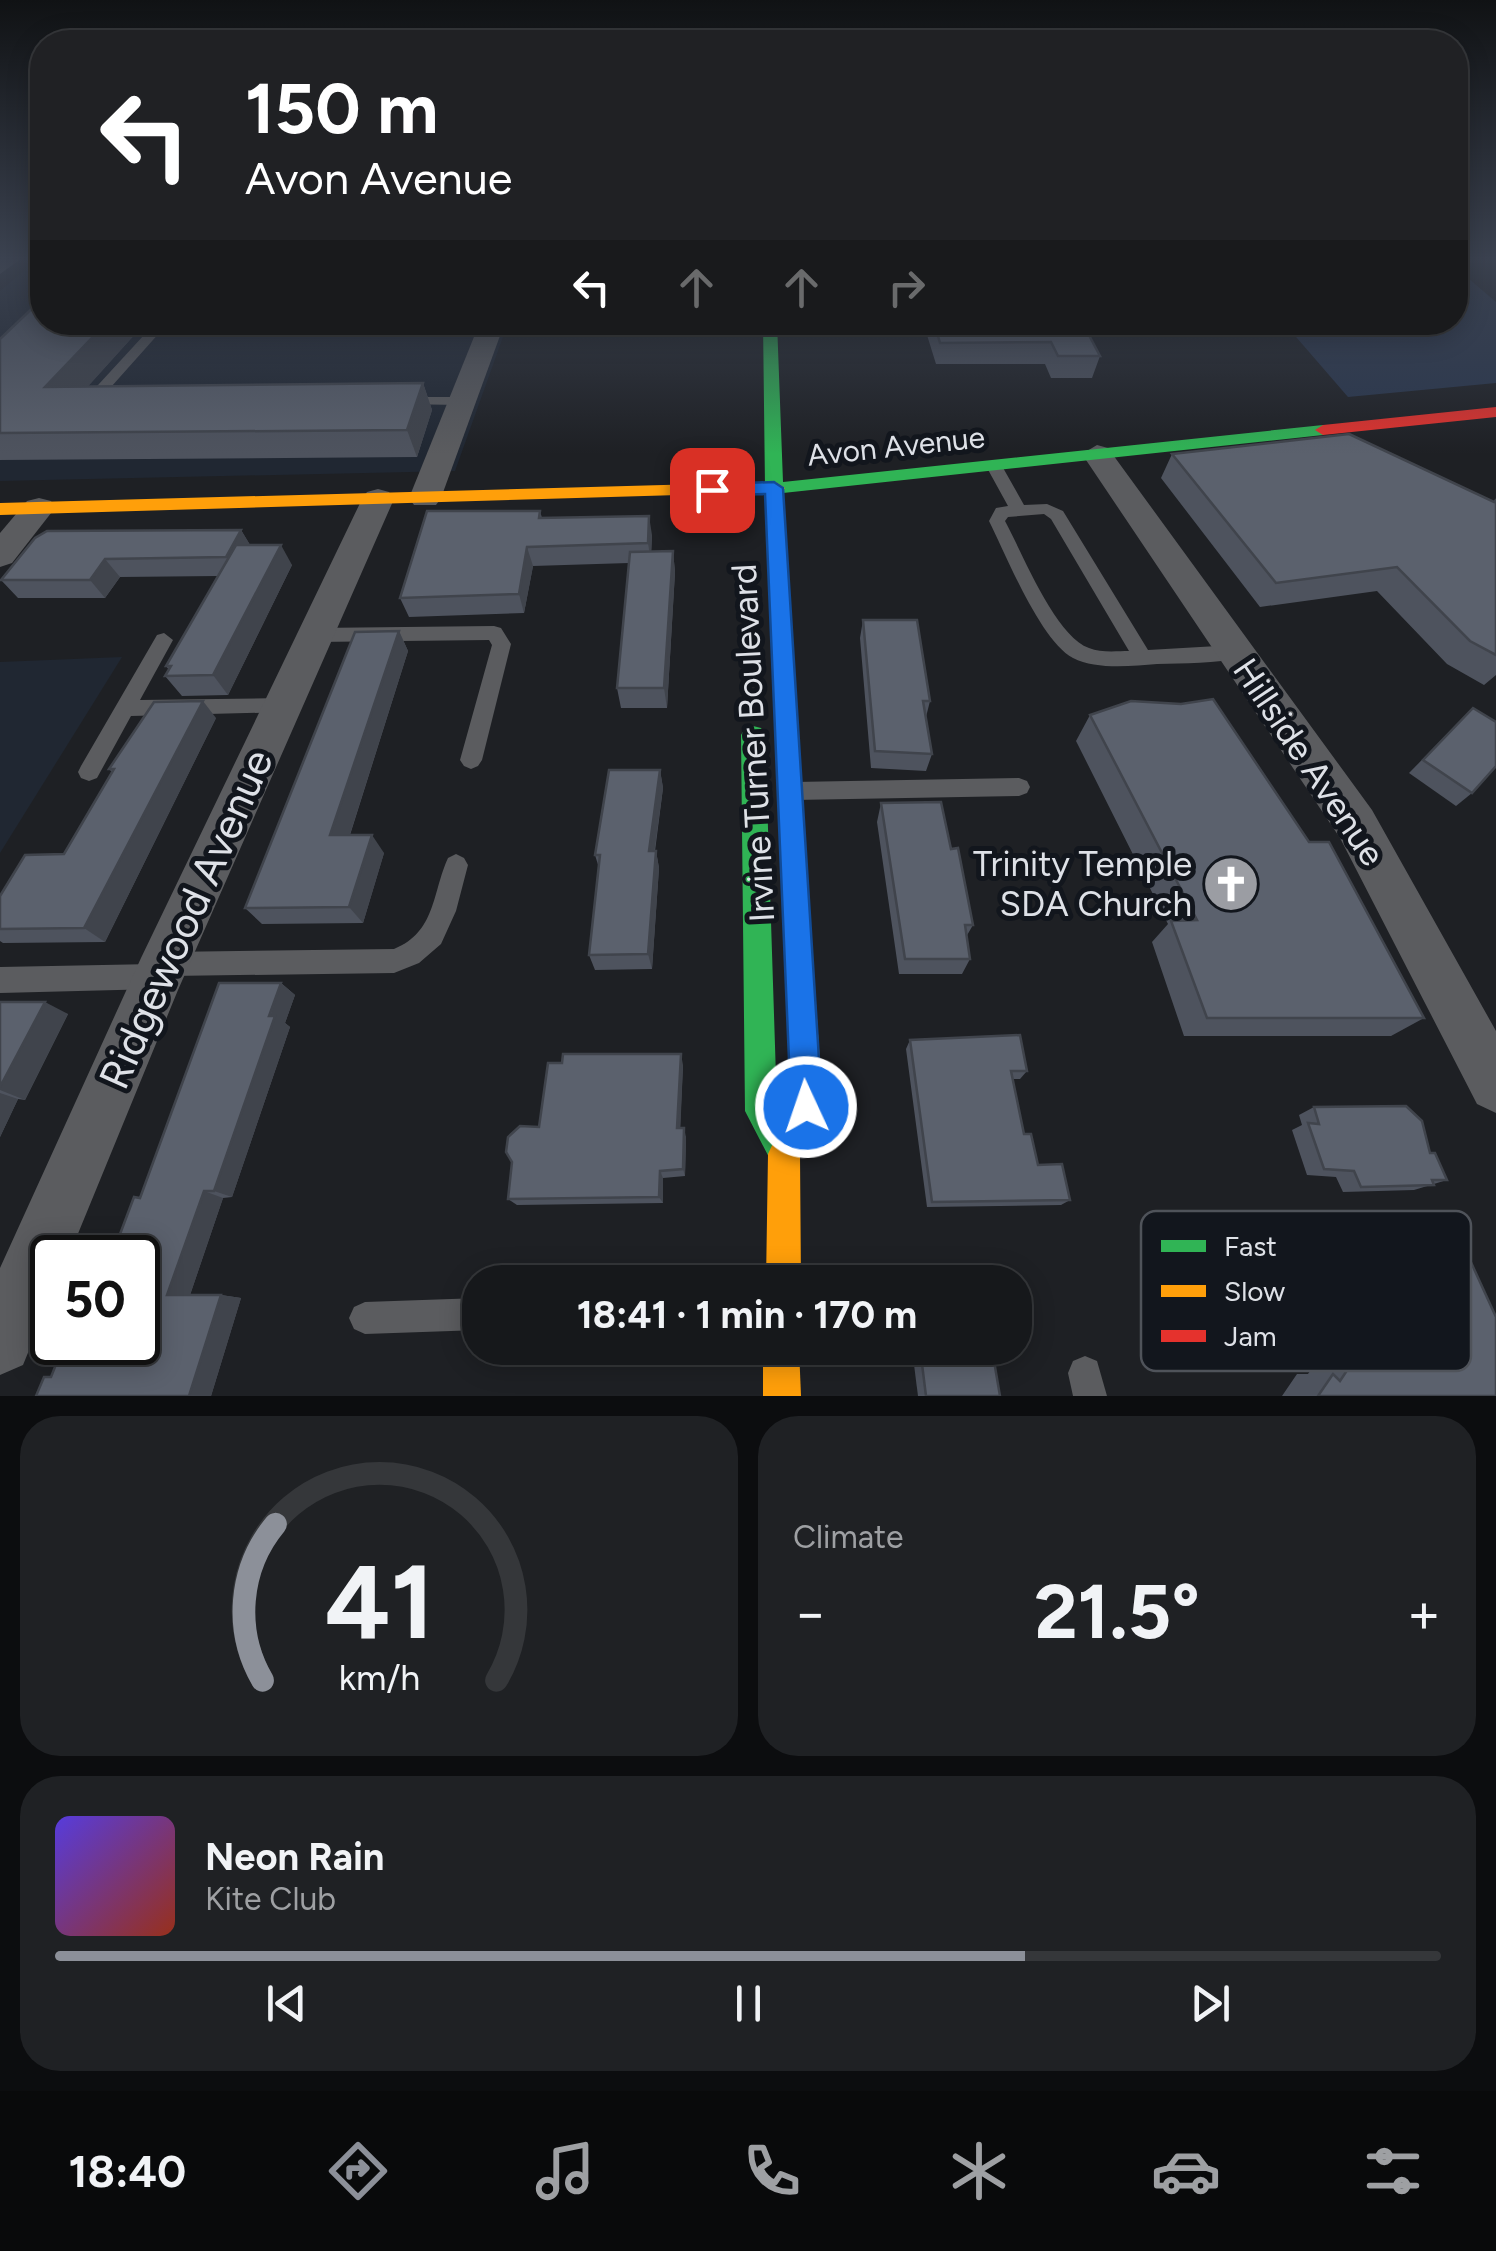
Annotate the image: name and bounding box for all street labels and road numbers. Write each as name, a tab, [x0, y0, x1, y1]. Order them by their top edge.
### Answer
street label: Avon Avenue	[805, 418, 987, 474]
street label: Irvine Turner Boulevard	[723, 563, 783, 923]
street label: Hillside Avenue	[1224, 650, 1394, 874]
street label: Ridgewood Avenue	[88, 742, 284, 1096]

